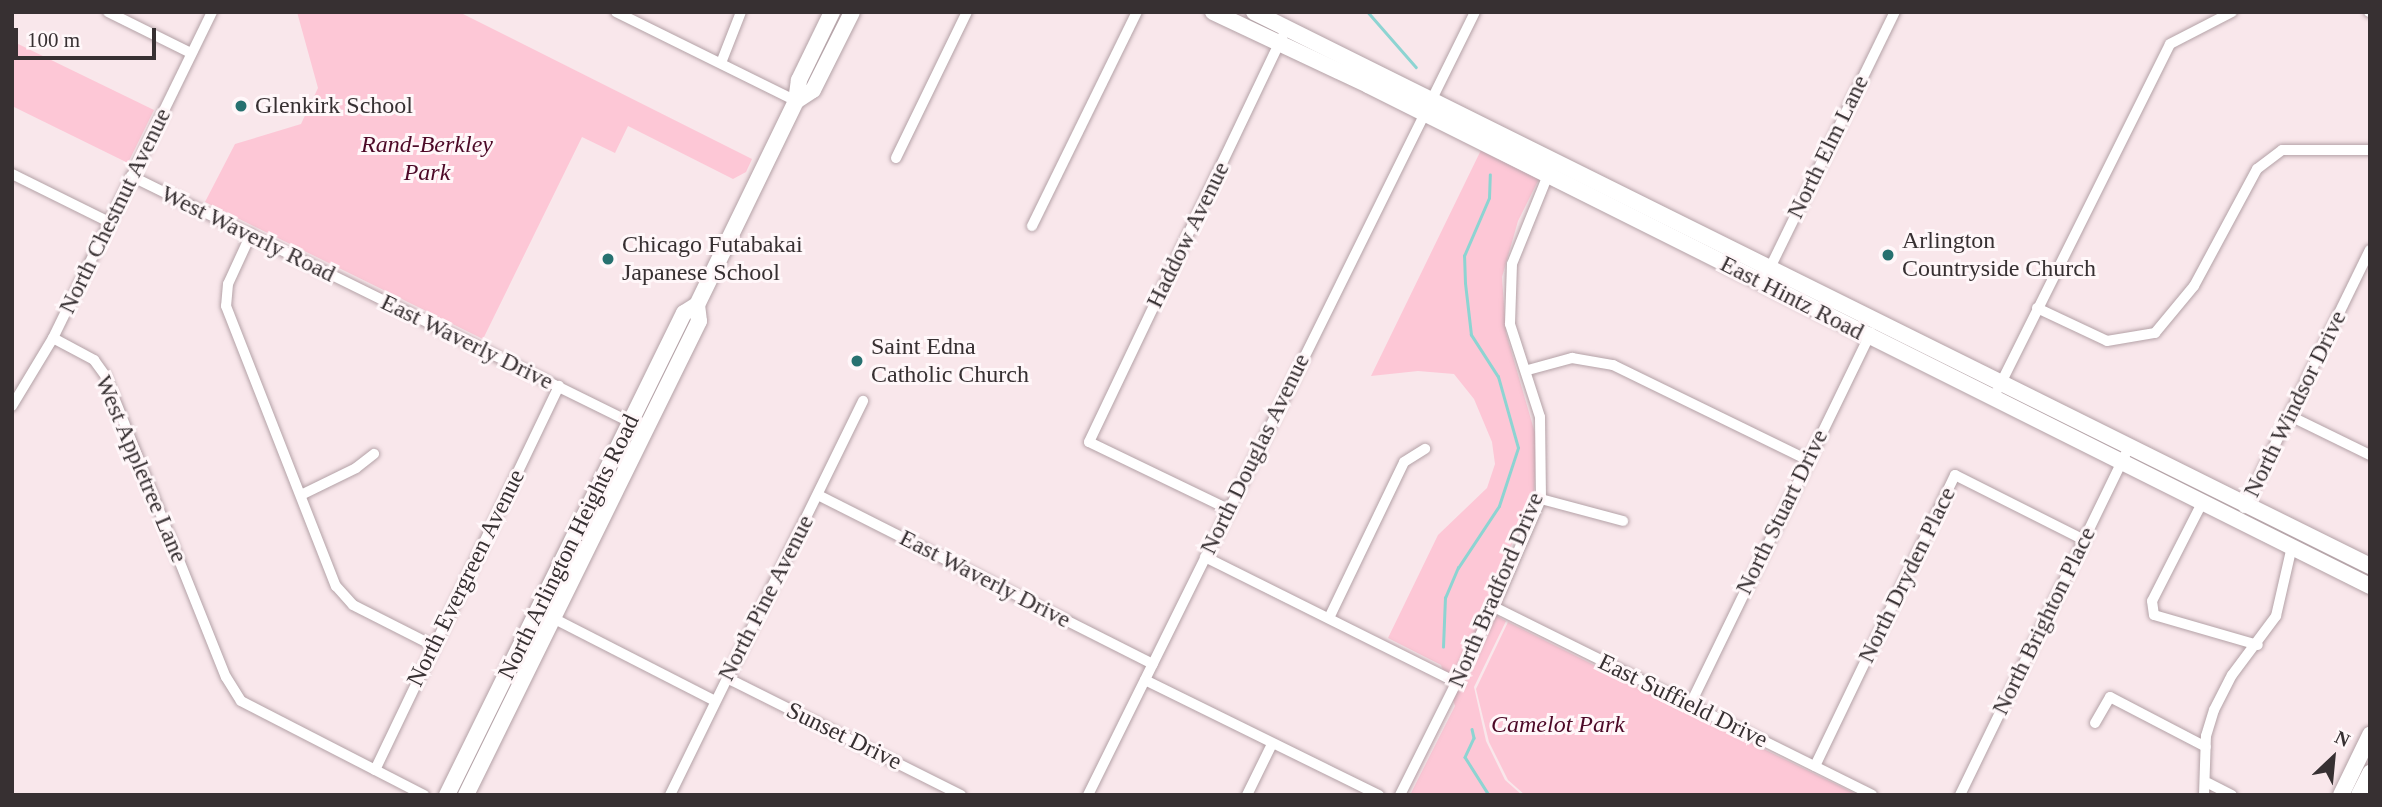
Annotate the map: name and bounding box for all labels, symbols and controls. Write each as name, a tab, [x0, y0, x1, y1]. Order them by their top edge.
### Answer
scale bar	[18, 14, 159, 58]
text: 100 m	[27, 28, 80, 52]
street label: North Elm Lane	[1781, 71, 1875, 223]
place label: Glenkirk School	[255, 92, 413, 120]
marker: Glenkirk School	[233, 98, 249, 114]
street label: North Chestnut Avenue	[52, 103, 178, 319]
park label: Rand-Berkley Park	[361, 131, 493, 187]
street label: Haddow Avenue	[1140, 157, 1236, 313]
street label: West Waverly Road	[156, 179, 340, 289]
place label: Arlington Countryside Church	[1902, 227, 2096, 283]
place label: Chicago Futabakai Japanese School	[622, 231, 803, 287]
marker: Arlington Countryside Church	[1880, 247, 1896, 263]
street label: East Hintz Road	[1715, 249, 1869, 347]
marker: Chicago Futabakai Japanese School	[600, 251, 616, 267]
street label: East Waverly Drive	[376, 288, 558, 396]
street label: North Windsor Drive	[2237, 306, 2353, 502]
place label: Saint Edna Catholic Church	[871, 333, 1029, 389]
street label: North Douglas Avenue	[1194, 348, 1316, 560]
marker: Saint Edna Catholic Church	[849, 353, 865, 369]
street label: West Appletree Lane	[88, 370, 194, 568]
street label: North Arlington Heights Road	[492, 409, 646, 685]
street label: North Stuart Drive	[1730, 425, 1834, 599]
street label: North Evergreen Avenue	[401, 464, 531, 692]
street label: North Dryden Place	[1852, 482, 1962, 668]
street label: North Bradford Drive	[1442, 488, 1550, 692]
street label: North Pine Avenue	[712, 510, 820, 686]
street label: North Brighton Place	[1986, 522, 2102, 720]
street label: East Waverly Drive	[894, 523, 1076, 635]
street label: East Suffield Drive	[1594, 648, 1772, 754]
street label: Sunset Drive	[782, 696, 906, 776]
park label: Camelot Park	[1491, 711, 1625, 739]
north arrow	[2298, 723, 2368, 793]
text: N	[2332, 726, 2353, 751]

